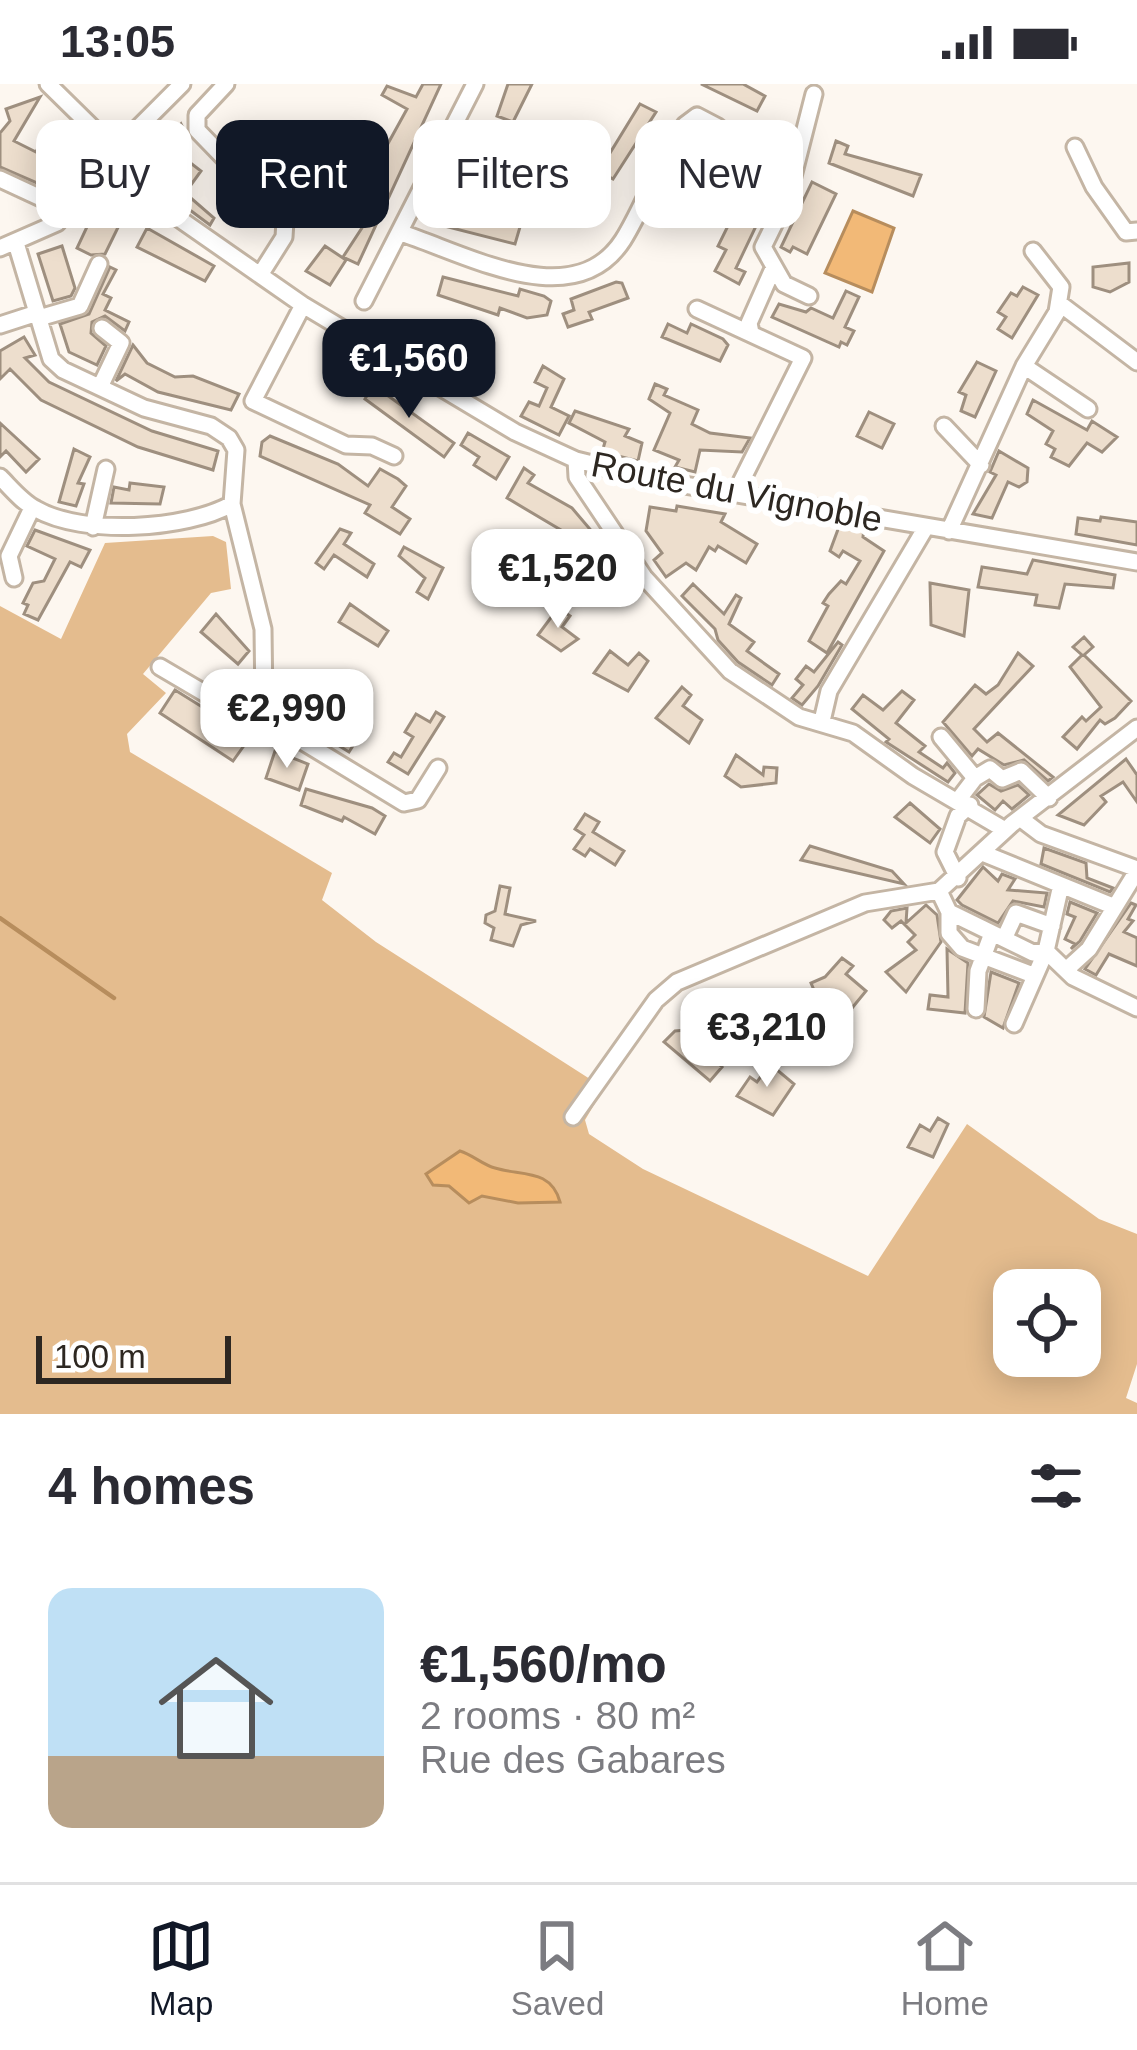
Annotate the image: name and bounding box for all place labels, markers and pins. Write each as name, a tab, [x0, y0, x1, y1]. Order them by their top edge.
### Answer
pin: €1,560	[311, 319, 507, 421]
pin: €1,520	[460, 529, 656, 631]
pin: €2,990	[189, 669, 385, 771]
pin: €3,210	[669, 988, 865, 1090]

